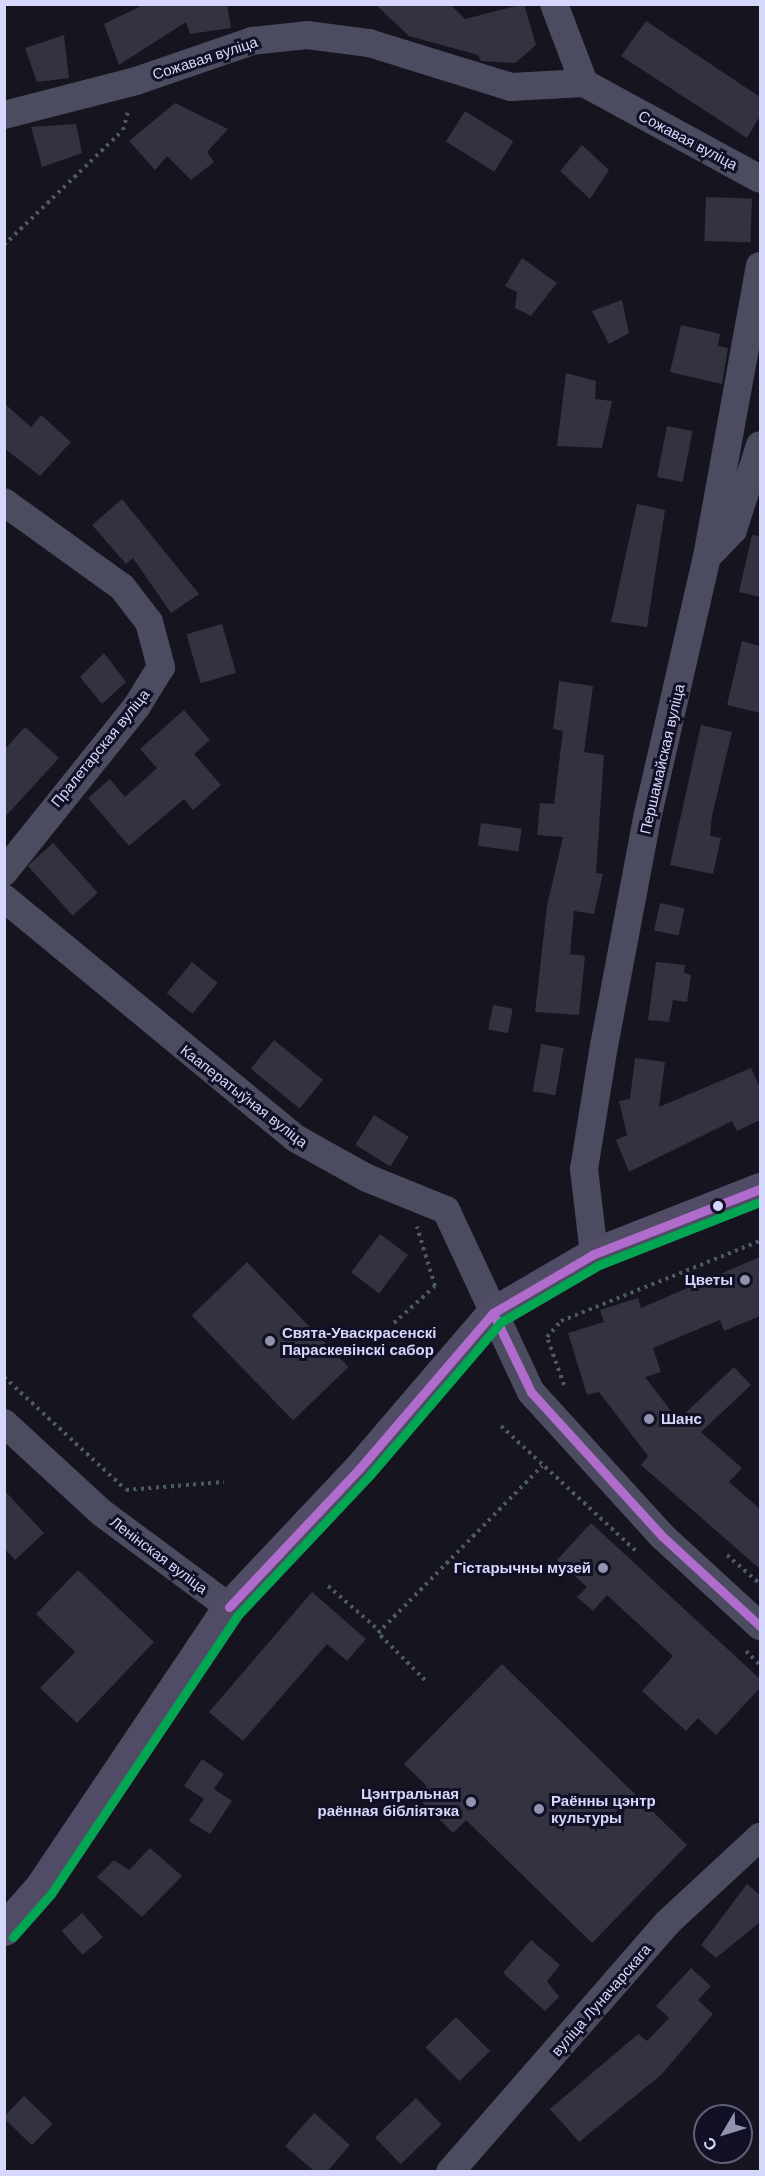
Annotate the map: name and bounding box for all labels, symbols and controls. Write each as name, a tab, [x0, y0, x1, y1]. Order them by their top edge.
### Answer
street label: Сожавая вуліца	[150, 32, 260, 84]
street label: Сожавая вуліца	[635, 106, 741, 174]
street label: Першамайская вуліца	[636, 682, 688, 836]
street label: Пралетарская вуліца	[47, 685, 153, 811]
street label: Кааператыўная вуліца	[177, 1041, 311, 1151]
unlabelled marker	[712, 1200, 724, 1212]
place label: Цветы	[685, 1271, 733, 1289]
marker: Цветы	[738, 1273, 752, 1287]
place label: Свята-Уваскрасенскі Параскевінскі сабор	[282, 1323, 437, 1358]
marker: Свята-Уваскрасенскі Параскевінскі сабор	[263, 1334, 277, 1348]
place label: Шанс	[661, 1410, 702, 1428]
marker: Шанс	[642, 1412, 656, 1426]
street label: Ленінская вуліца	[107, 1513, 211, 1597]
place label: Гістарычны музей	[454, 1559, 591, 1577]
marker: Гістарычны музей	[596, 1561, 610, 1575]
place label: Цэнтральная раённая бібліятэка	[318, 1784, 459, 1819]
place label: Раённы цэнтр культуры	[551, 1791, 656, 1826]
marker: Цэнтральная раённая бібліятэка	[464, 1795, 478, 1809]
marker: Раённы цэнтр культуры	[532, 1802, 546, 1816]
street label: вуліца Луначарскага	[547, 1940, 655, 2060]
north arrow	[693, 2104, 753, 2164]
text: С	[700, 2134, 720, 2154]

